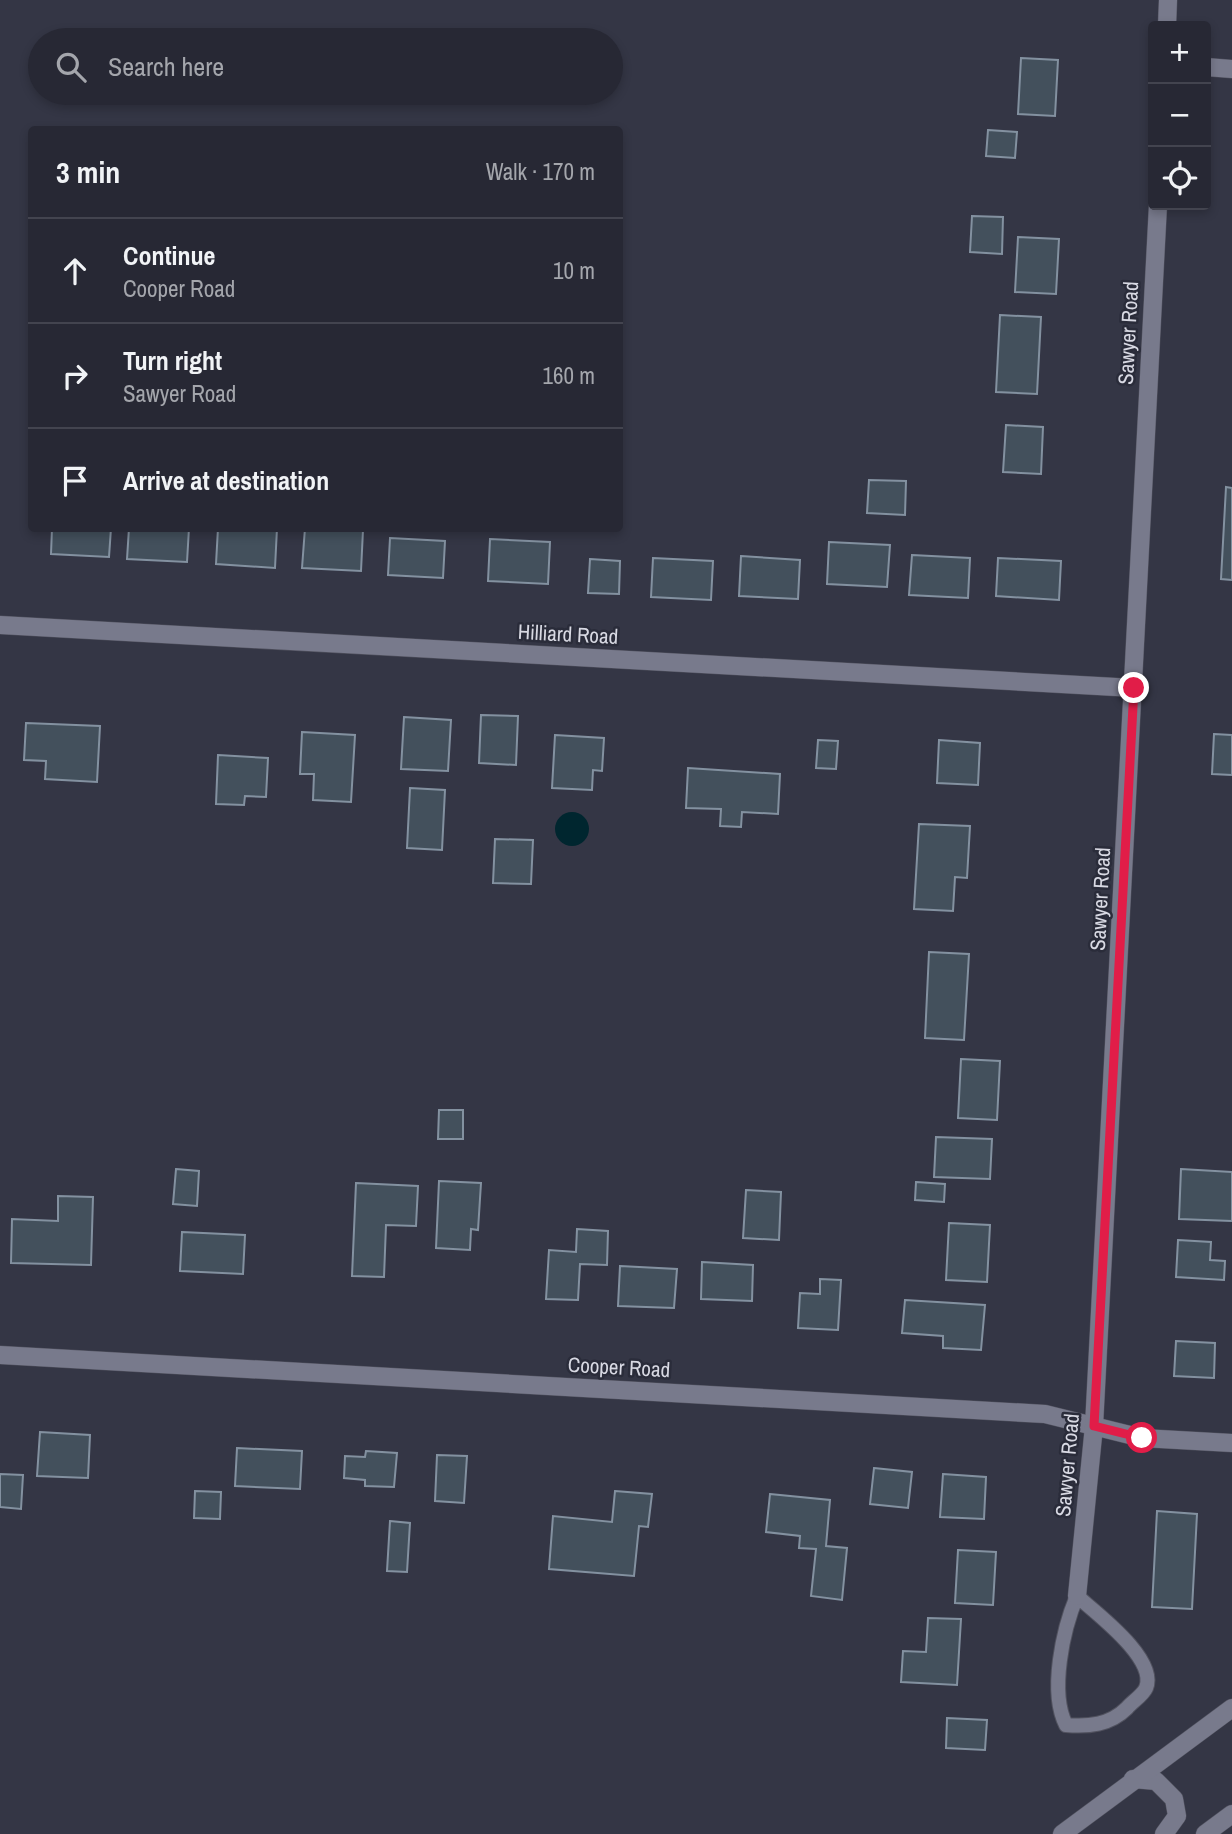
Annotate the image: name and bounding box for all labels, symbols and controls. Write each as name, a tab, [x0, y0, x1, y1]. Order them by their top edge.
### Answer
map controls	[1148, 21, 1211, 210]
button: +	[1148, 21, 1211, 84]
search box	[28, 28, 623, 105]
icon: search	[52, 48, 90, 86]
text: Search here	[108, 49, 224, 84]
button: −	[1148, 84, 1211, 147]
button: locate	[1148, 147, 1211, 210]
text: 3 min	[56, 152, 120, 192]
text: Walk · 170 m	[486, 156, 595, 187]
text: Continue	[123, 238, 215, 273]
icon: ahead	[56, 252, 94, 290]
text: 10 m	[553, 255, 595, 286]
text: Cooper Road	[123, 273, 235, 304]
street label: Sawyer Road	[1111, 281, 1145, 385]
text: Turn right	[123, 343, 222, 378]
icon: right	[56, 357, 94, 395]
text: 160 m	[543, 360, 595, 391]
text: Sawyer Road	[123, 378, 236, 409]
icon: arrive	[56, 462, 94, 500]
text: Arrive at destination	[123, 463, 329, 498]
street label: Hilliard Road	[517, 617, 619, 651]
route end	[1118, 672, 1149, 703]
street label: Sawyer Road	[1083, 847, 1117, 951]
street label: Cooper Road	[567, 1350, 671, 1384]
street label: Sawyer Road	[1048, 1412, 1086, 1518]
route start	[1126, 1422, 1157, 1453]

